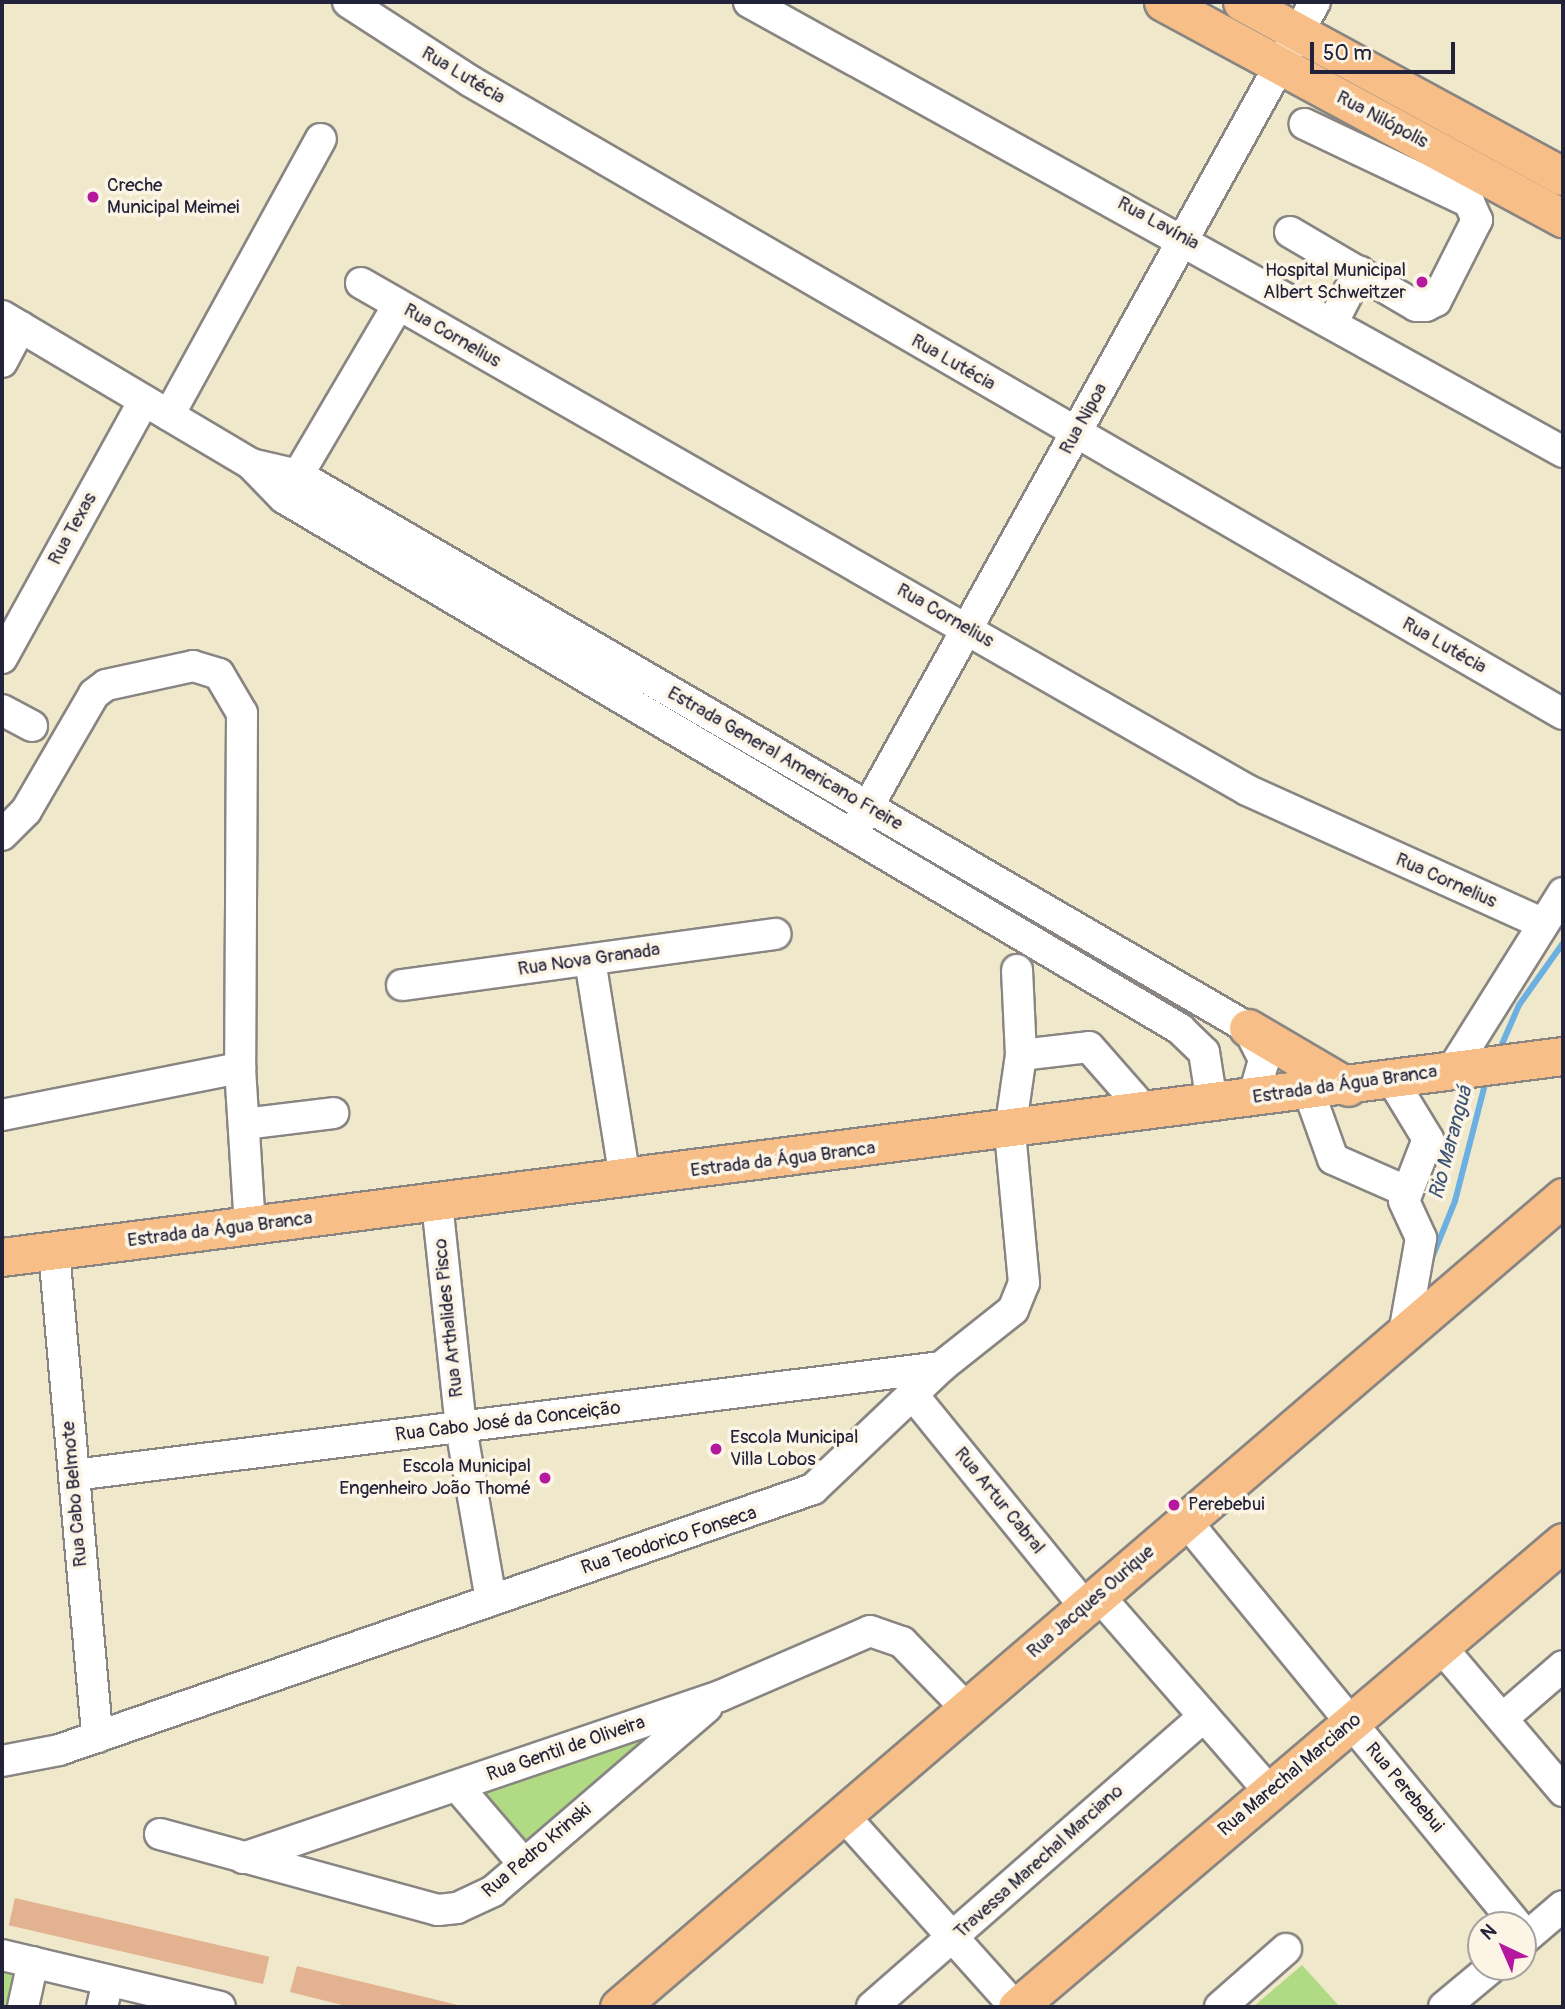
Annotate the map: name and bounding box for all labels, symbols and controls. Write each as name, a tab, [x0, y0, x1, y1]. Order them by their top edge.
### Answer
scale bar	[1313, 28, 1458, 72]
text: 50 m	[1323, 40, 1372, 67]
street label: Rua Lutécia	[417, 42, 509, 110]
street label: Rua Nilópolis	[1332, 86, 1432, 154]
place label: Creche Municipal Meimei	[107, 175, 239, 219]
marker: Creche Municipal Meimei	[85, 189, 101, 205]
street label: Rua Lavínia	[1113, 192, 1203, 256]
place label: Hospital Municipal Albert Schweitzer	[1263, 260, 1406, 304]
marker: Hospital Municipal Albert Schweitzer	[1412, 272, 1432, 292]
street label: Rua Cornelius	[399, 299, 505, 373]
street label: Rua Lutécia	[907, 330, 999, 396]
street label: Rua Nipoa	[1055, 379, 1113, 459]
street label: Rua Texas	[44, 489, 102, 569]
street label: Rua Cornelius	[892, 579, 998, 653]
street label: Rua Lutécia	[1398, 613, 1490, 679]
street label: Estrada General Americano Freire	[663, 682, 907, 836]
street label: Rua Cornelius	[1392, 849, 1500, 913]
street label: Rua Nova Granada	[516, 939, 662, 981]
street label: Estrada da Água Branca	[1251, 1061, 1439, 1109]
water label: Rio Maranguá	[1424, 1084, 1478, 1202]
street label: Estrada da Água Branca	[689, 1137, 877, 1183]
street label: Estrada da Água Branca	[126, 1207, 314, 1253]
street label: Rua Arthalides Pisco	[429, 1237, 469, 1399]
street label: Rua Cabo José da Conceição	[394, 1397, 622, 1447]
street label: Rua Cabo Belmote	[57, 1420, 93, 1568]
place label: Escola Municipal Villa Lobos	[730, 1427, 858, 1471]
marker: Escola Municipal Villa Lobos	[708, 1441, 724, 1457]
street label: Rua Artur Cabral	[949, 1443, 1049, 1559]
place label: Escola Municipal Engenheiro João Thomé	[339, 1456, 531, 1500]
marker: Escola Municipal Engenheiro João Thomé	[537, 1470, 553, 1486]
place label: Perebebui	[1188, 1494, 1265, 1516]
marker: Perebebui	[1166, 1497, 1182, 1513]
street label: Rua Teodorico Fonseca	[578, 1502, 760, 1580]
street label: Rua Jacques Ourique	[1023, 1541, 1159, 1663]
street label: Rua Marechal Marciano	[1214, 1708, 1366, 1842]
street label: Rua Gentil de Oliveira	[484, 1711, 648, 1787]
street label: Rua Perebebui	[1360, 1738, 1448, 1838]
street label: Travessa Marechal Marciano	[950, 1780, 1128, 1944]
street label: Rua Pedro Krinski	[478, 1799, 596, 1903]
north arrow	[1467, 1911, 1537, 1981]
text: N	[1476, 1919, 1502, 1945]

